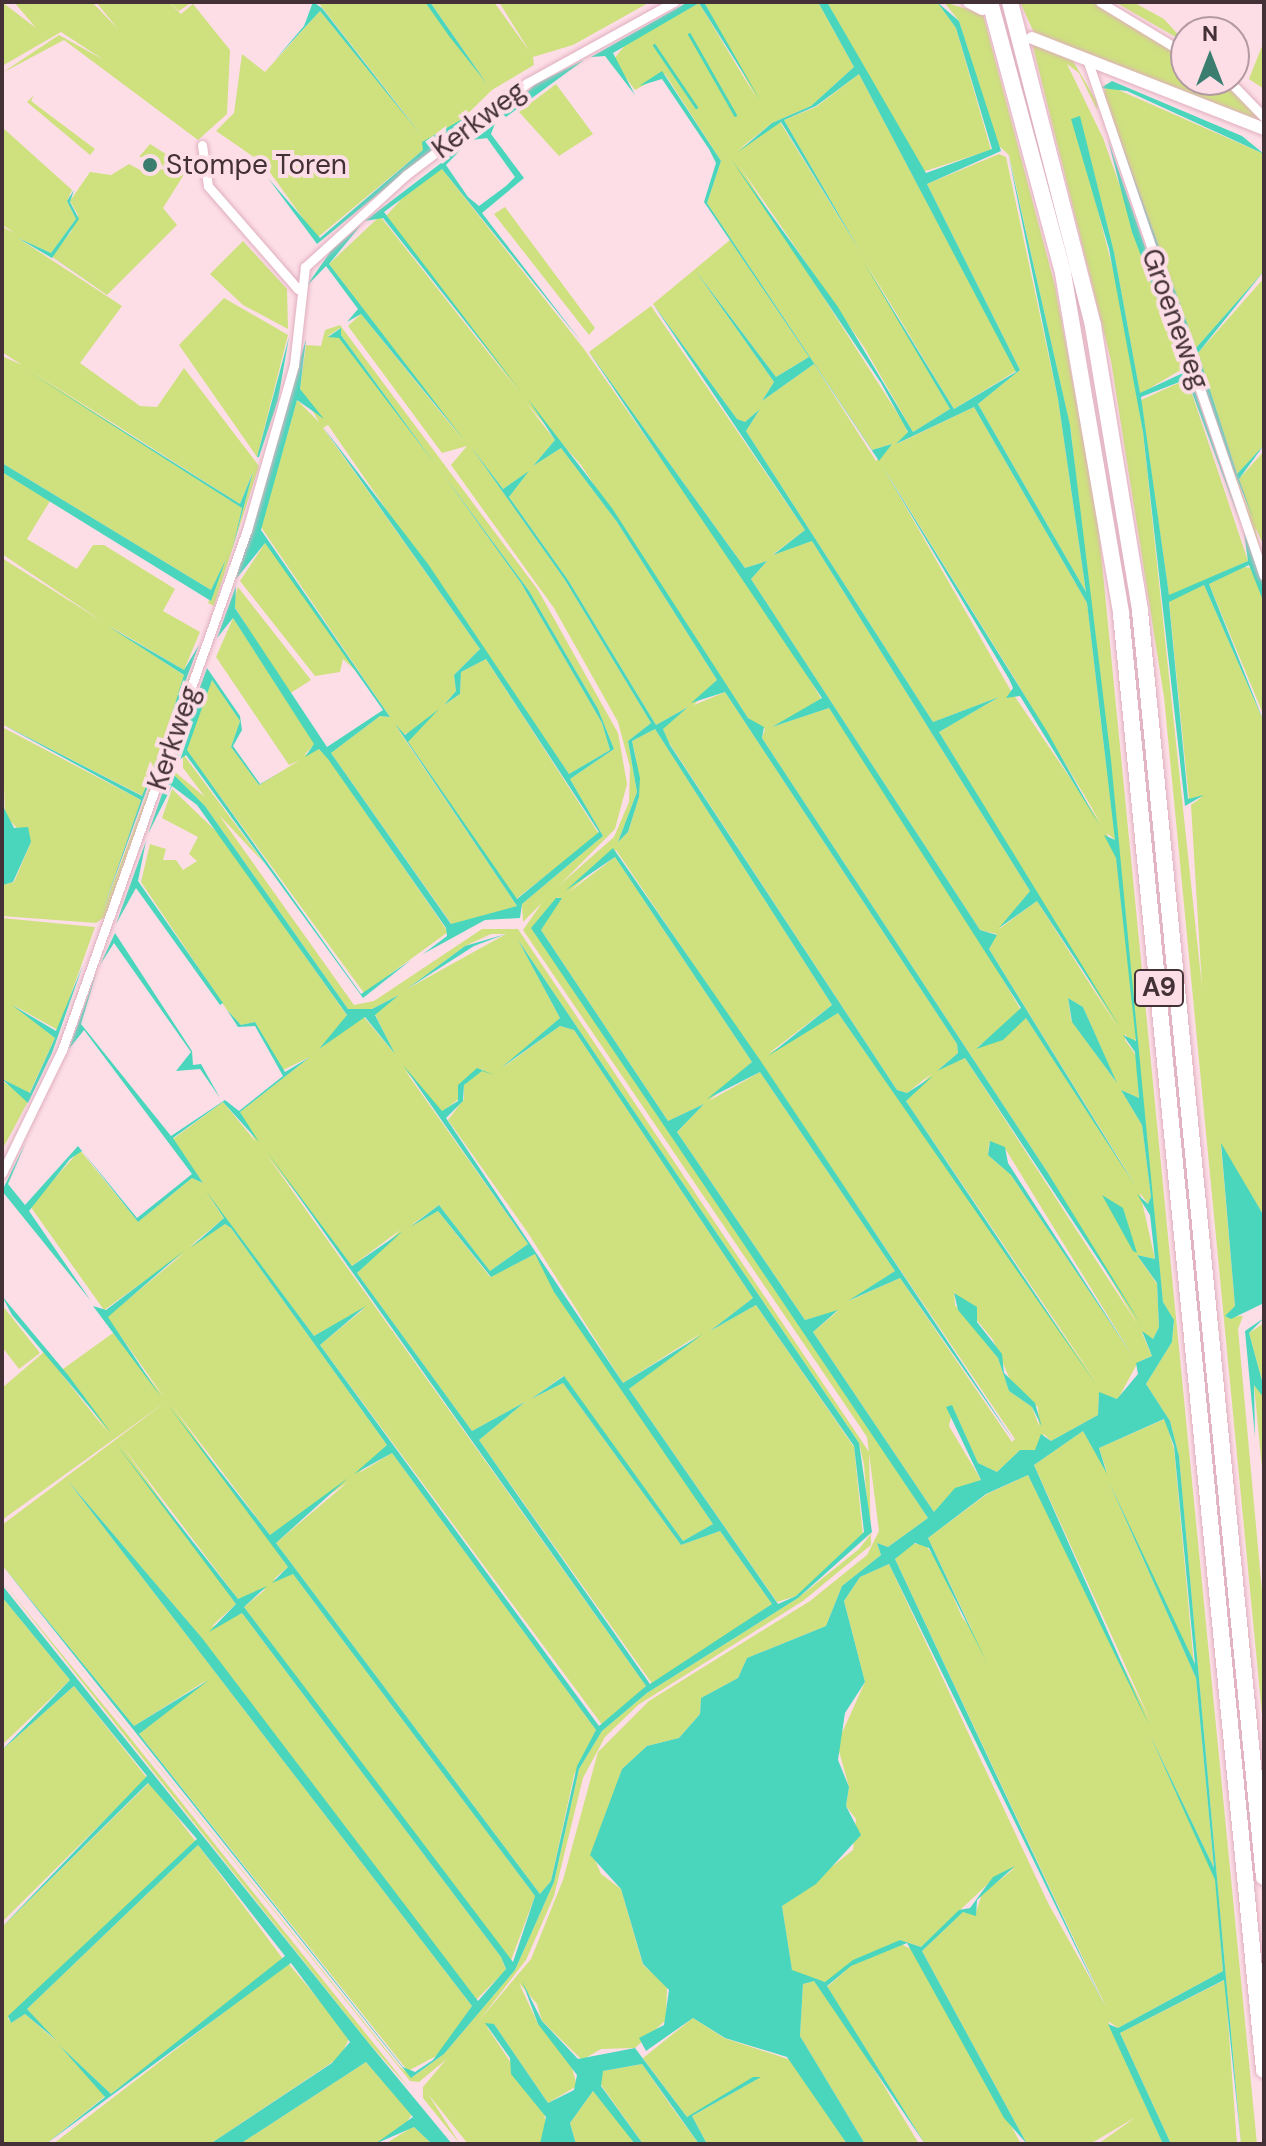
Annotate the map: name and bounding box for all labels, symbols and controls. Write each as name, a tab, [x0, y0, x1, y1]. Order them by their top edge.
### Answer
north arrow	[1170, 16, 1250, 96]
text: N	[1202, 19, 1218, 48]
street label: Kerkweg	[426, 74, 532, 166]
place label: Stompe Toren	[166, 148, 347, 182]
marker: Stompe Toren	[141, 156, 159, 174]
street label: Groeneweg	[1134, 244, 1216, 394]
street label: Kerkweg	[141, 681, 207, 795]
road number: A9	[1133, 966, 1185, 1010]

